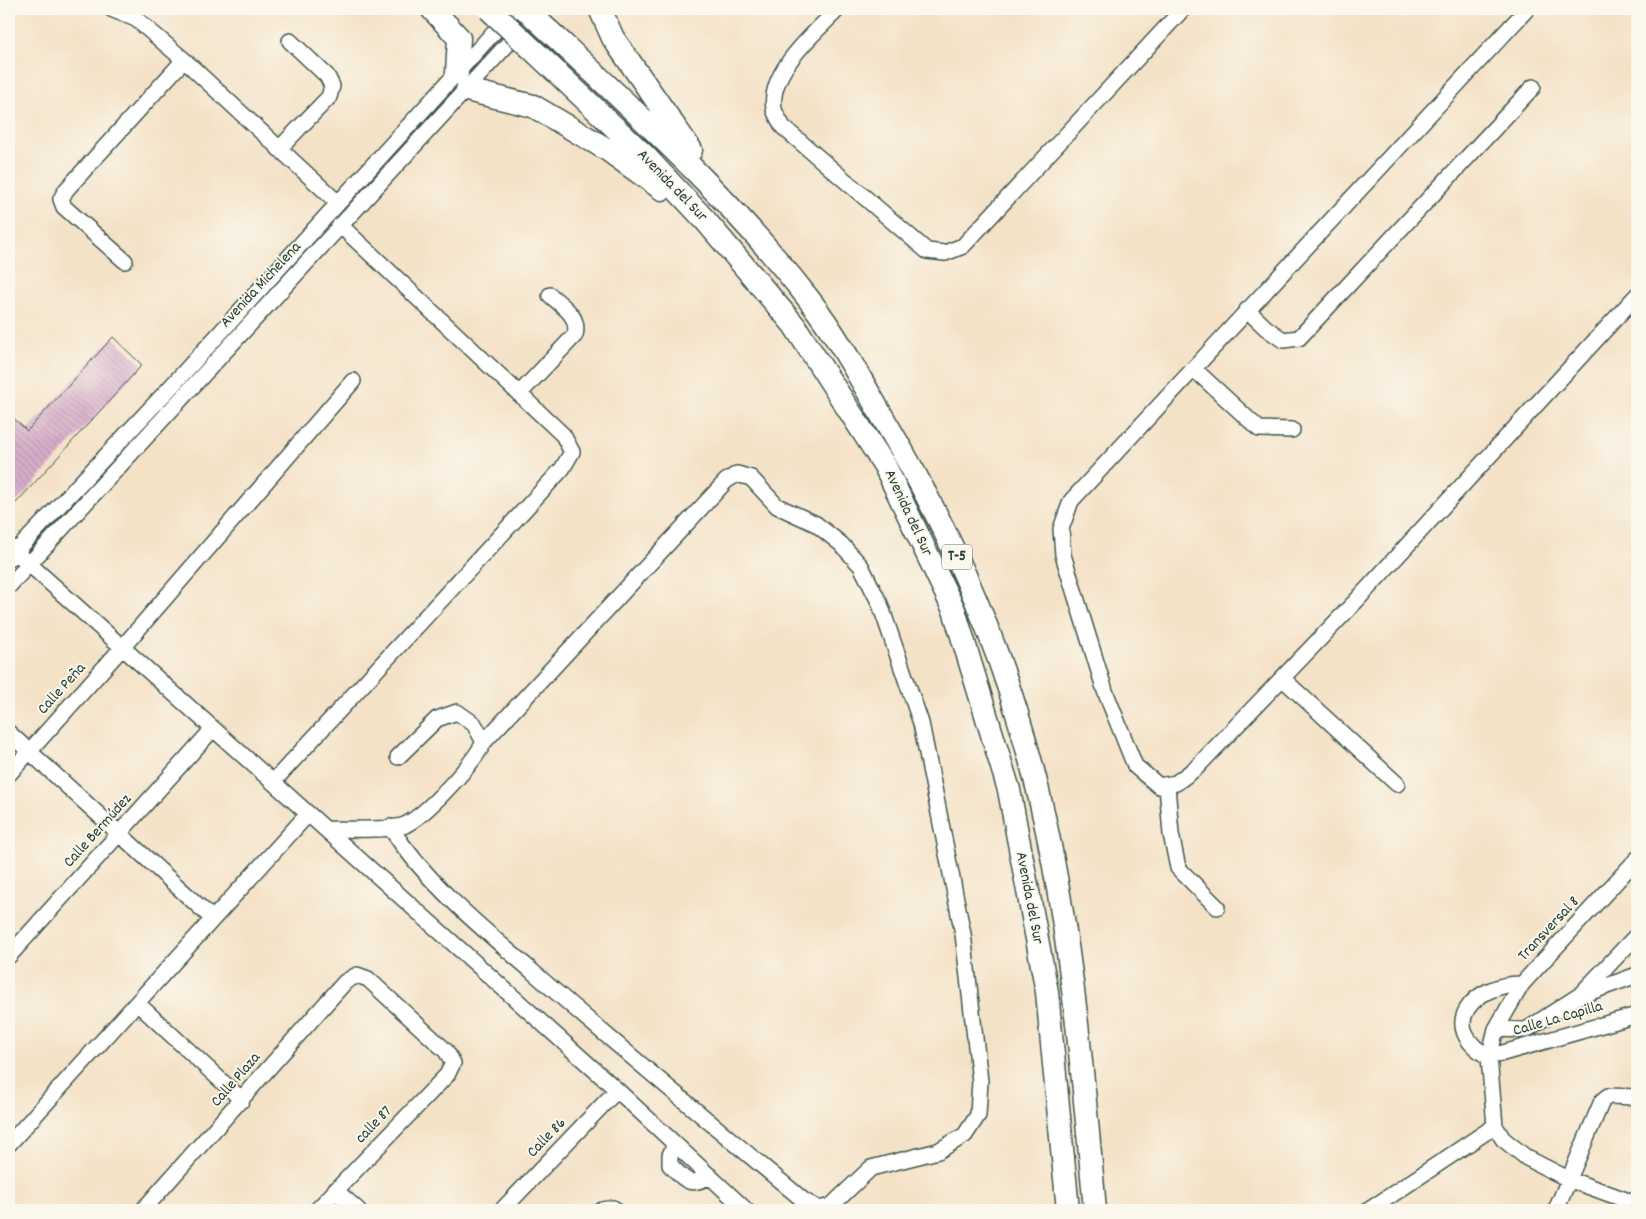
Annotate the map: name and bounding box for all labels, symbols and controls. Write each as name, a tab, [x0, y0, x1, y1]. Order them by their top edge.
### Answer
street label: Avenida del Sur	[631, 144, 713, 228]
street label: Avenida Michelena	[215, 236, 307, 333]
street label: Avenida del Sur	[878, 466, 938, 560]
road number: T-5	[942, 544, 972, 570]
street label: Calle Peña	[32, 658, 92, 720]
street label: Calle Bermúdez	[58, 789, 138, 873]
street label: Avenida del Sur	[1009, 850, 1049, 946]
street label: Transversal 8	[1513, 891, 1585, 967]
street label: Calle La Capilla	[1510, 995, 1606, 1043]
street label: Calle Plaza	[206, 1047, 267, 1112]
street label: calle 87	[350, 1101, 398, 1149]
street label: Calle 86	[522, 1113, 572, 1163]

